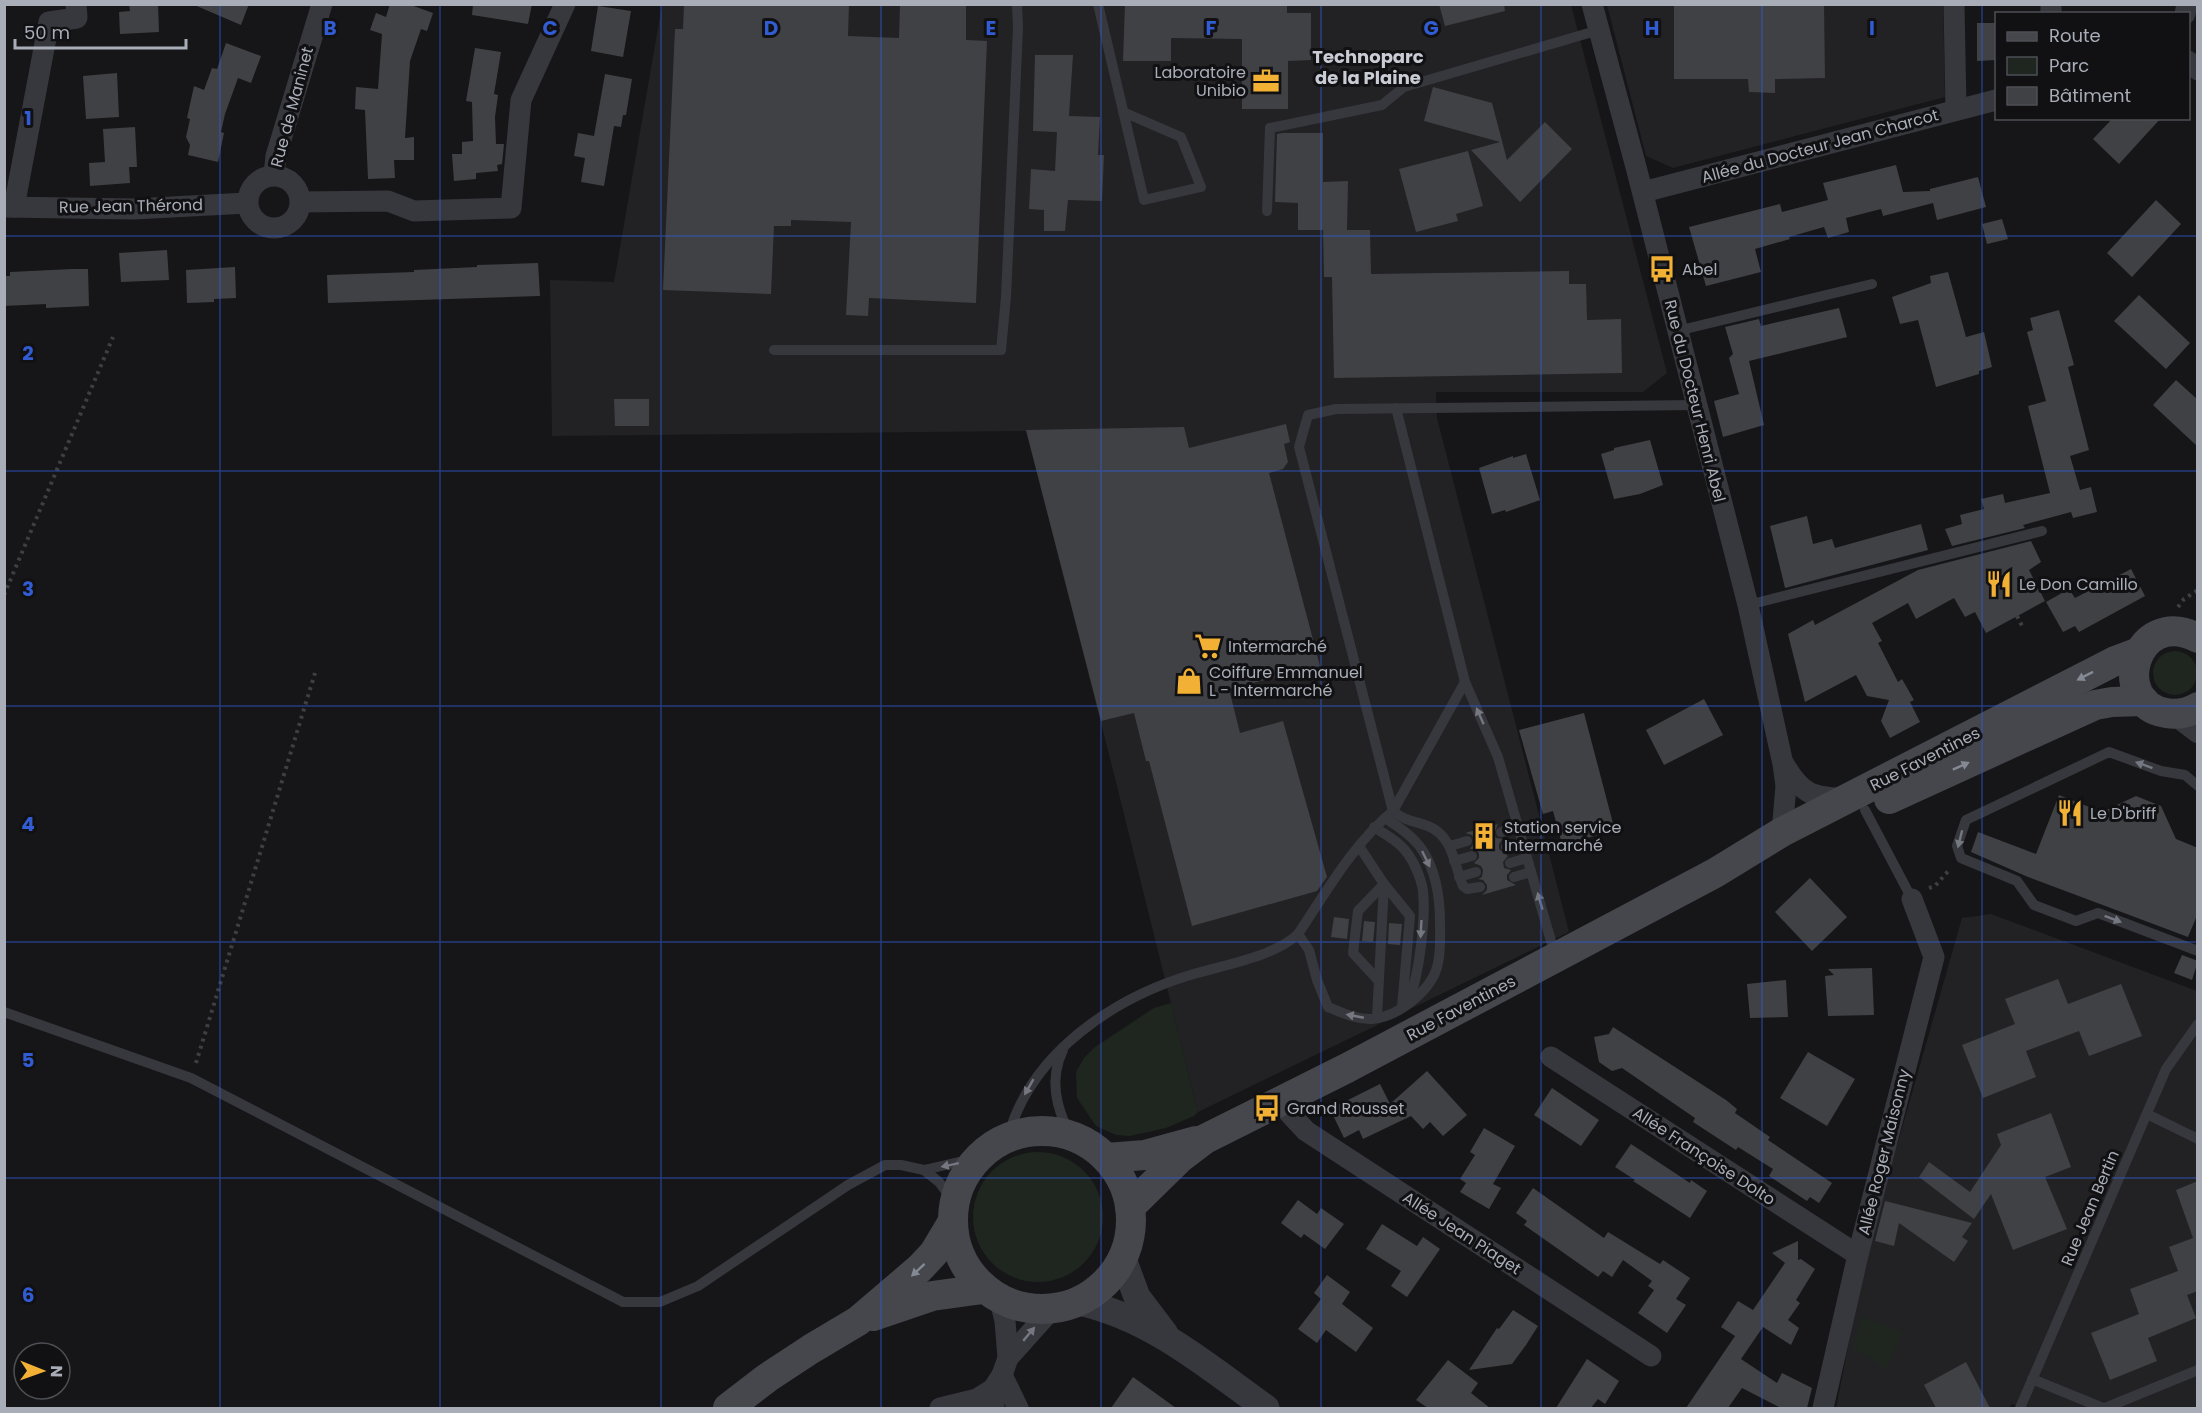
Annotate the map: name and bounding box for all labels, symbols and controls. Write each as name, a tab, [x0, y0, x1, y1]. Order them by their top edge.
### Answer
scale bar	[15, 12, 186, 50]
legend	[1995, 12, 2190, 120]
text: B	[323, 14, 337, 42]
text: C	[542, 14, 558, 42]
text: D	[764, 14, 778, 42]
text: E	[986, 14, 996, 42]
text: F	[1206, 14, 1217, 42]
text: G	[1423, 14, 1439, 42]
text: H	[1645, 14, 1659, 42]
text: I	[1869, 14, 1875, 42]
text: 50 m	[24, 20, 70, 45]
text: Route	[2049, 23, 2101, 48]
street label: Rue de Maninet	[265, 44, 319, 170]
district label: Technoparc de la Plaine	[1312, 44, 1424, 90]
text: Parc	[2049, 53, 2089, 78]
place label: Laboratoire Unibio	[1155, 61, 1246, 102]
office icon: Laboratoire Unibio	[1251, 66, 1281, 96]
text: Bâtiment	[2049, 83, 2131, 108]
street label: Allée du Docteur Jean Charcot	[1699, 103, 1941, 189]
text: 1	[24, 104, 32, 132]
street label: Rue Jean Thérond	[59, 193, 203, 219]
bus stop icon: Abel	[1647, 254, 1677, 284]
place label: Abel	[1682, 258, 1717, 281]
street label: Rue du Docteur Henri Abel	[1659, 297, 1731, 505]
text: 2	[22, 339, 34, 367]
restaurant icon: Le Don Camillo	[1984, 569, 2014, 599]
place label: Le Don Camillo	[2019, 573, 2138, 596]
text: 3	[22, 575, 34, 603]
supermarket icon: Intermarché	[1193, 631, 1223, 661]
place label: Intermarché	[1228, 635, 1327, 658]
place label: Coiffure Emmanuel L - Intermarché	[1209, 661, 1363, 702]
shop icon: Coiffure Emmanuel L - Intermarché	[1174, 666, 1204, 696]
one-way arrow	[2077, 672, 2094, 681]
one-way arrow	[1475, 706, 1485, 724]
street label: Rue Faventines	[1866, 721, 1984, 797]
one-way arrow	[2135, 760, 2153, 770]
one-way arrow	[1952, 761, 1970, 771]
restaurant icon: Le D'briff	[2055, 798, 2085, 828]
place label: Le D'briff	[2090, 802, 2156, 825]
text: 4	[21, 810, 35, 838]
place label: Station service Intermarché	[1504, 816, 1621, 857]
building icon: Station service Intermarché	[1469, 821, 1499, 851]
one-way arrow	[1955, 830, 1965, 848]
one-way arrow	[1421, 850, 1430, 867]
one-way arrow	[1534, 892, 1544, 910]
one-way arrow	[2104, 915, 2122, 924]
one-way arrow	[1417, 920, 1426, 939]
street label: Rue Faventines	[1402, 970, 1520, 1046]
one-way arrow	[1345, 1011, 1364, 1020]
text: 5	[22, 1046, 35, 1074]
street label: Allée Roger Maisonny	[1852, 1067, 1916, 1237]
one-way arrow	[1024, 1079, 1034, 1096]
bus stop icon: Grand Rousset	[1252, 1093, 1282, 1123]
place label: Grand Rousset	[1287, 1097, 1404, 1120]
street label: Allée Françoise Dolto	[1628, 1101, 1780, 1211]
street label: Rue Jean Bertin	[2055, 1147, 2125, 1269]
one-way arrow	[941, 1160, 959, 1170]
street label: Allée Jean Piaget	[1398, 1186, 1526, 1280]
one-way arrow	[910, 1263, 925, 1277]
text: 6	[22, 1281, 34, 1309]
one-way arrow	[1022, 1326, 1035, 1341]
north arrow	[12, 1341, 72, 1401]
text: N	[45, 1365, 68, 1377]

